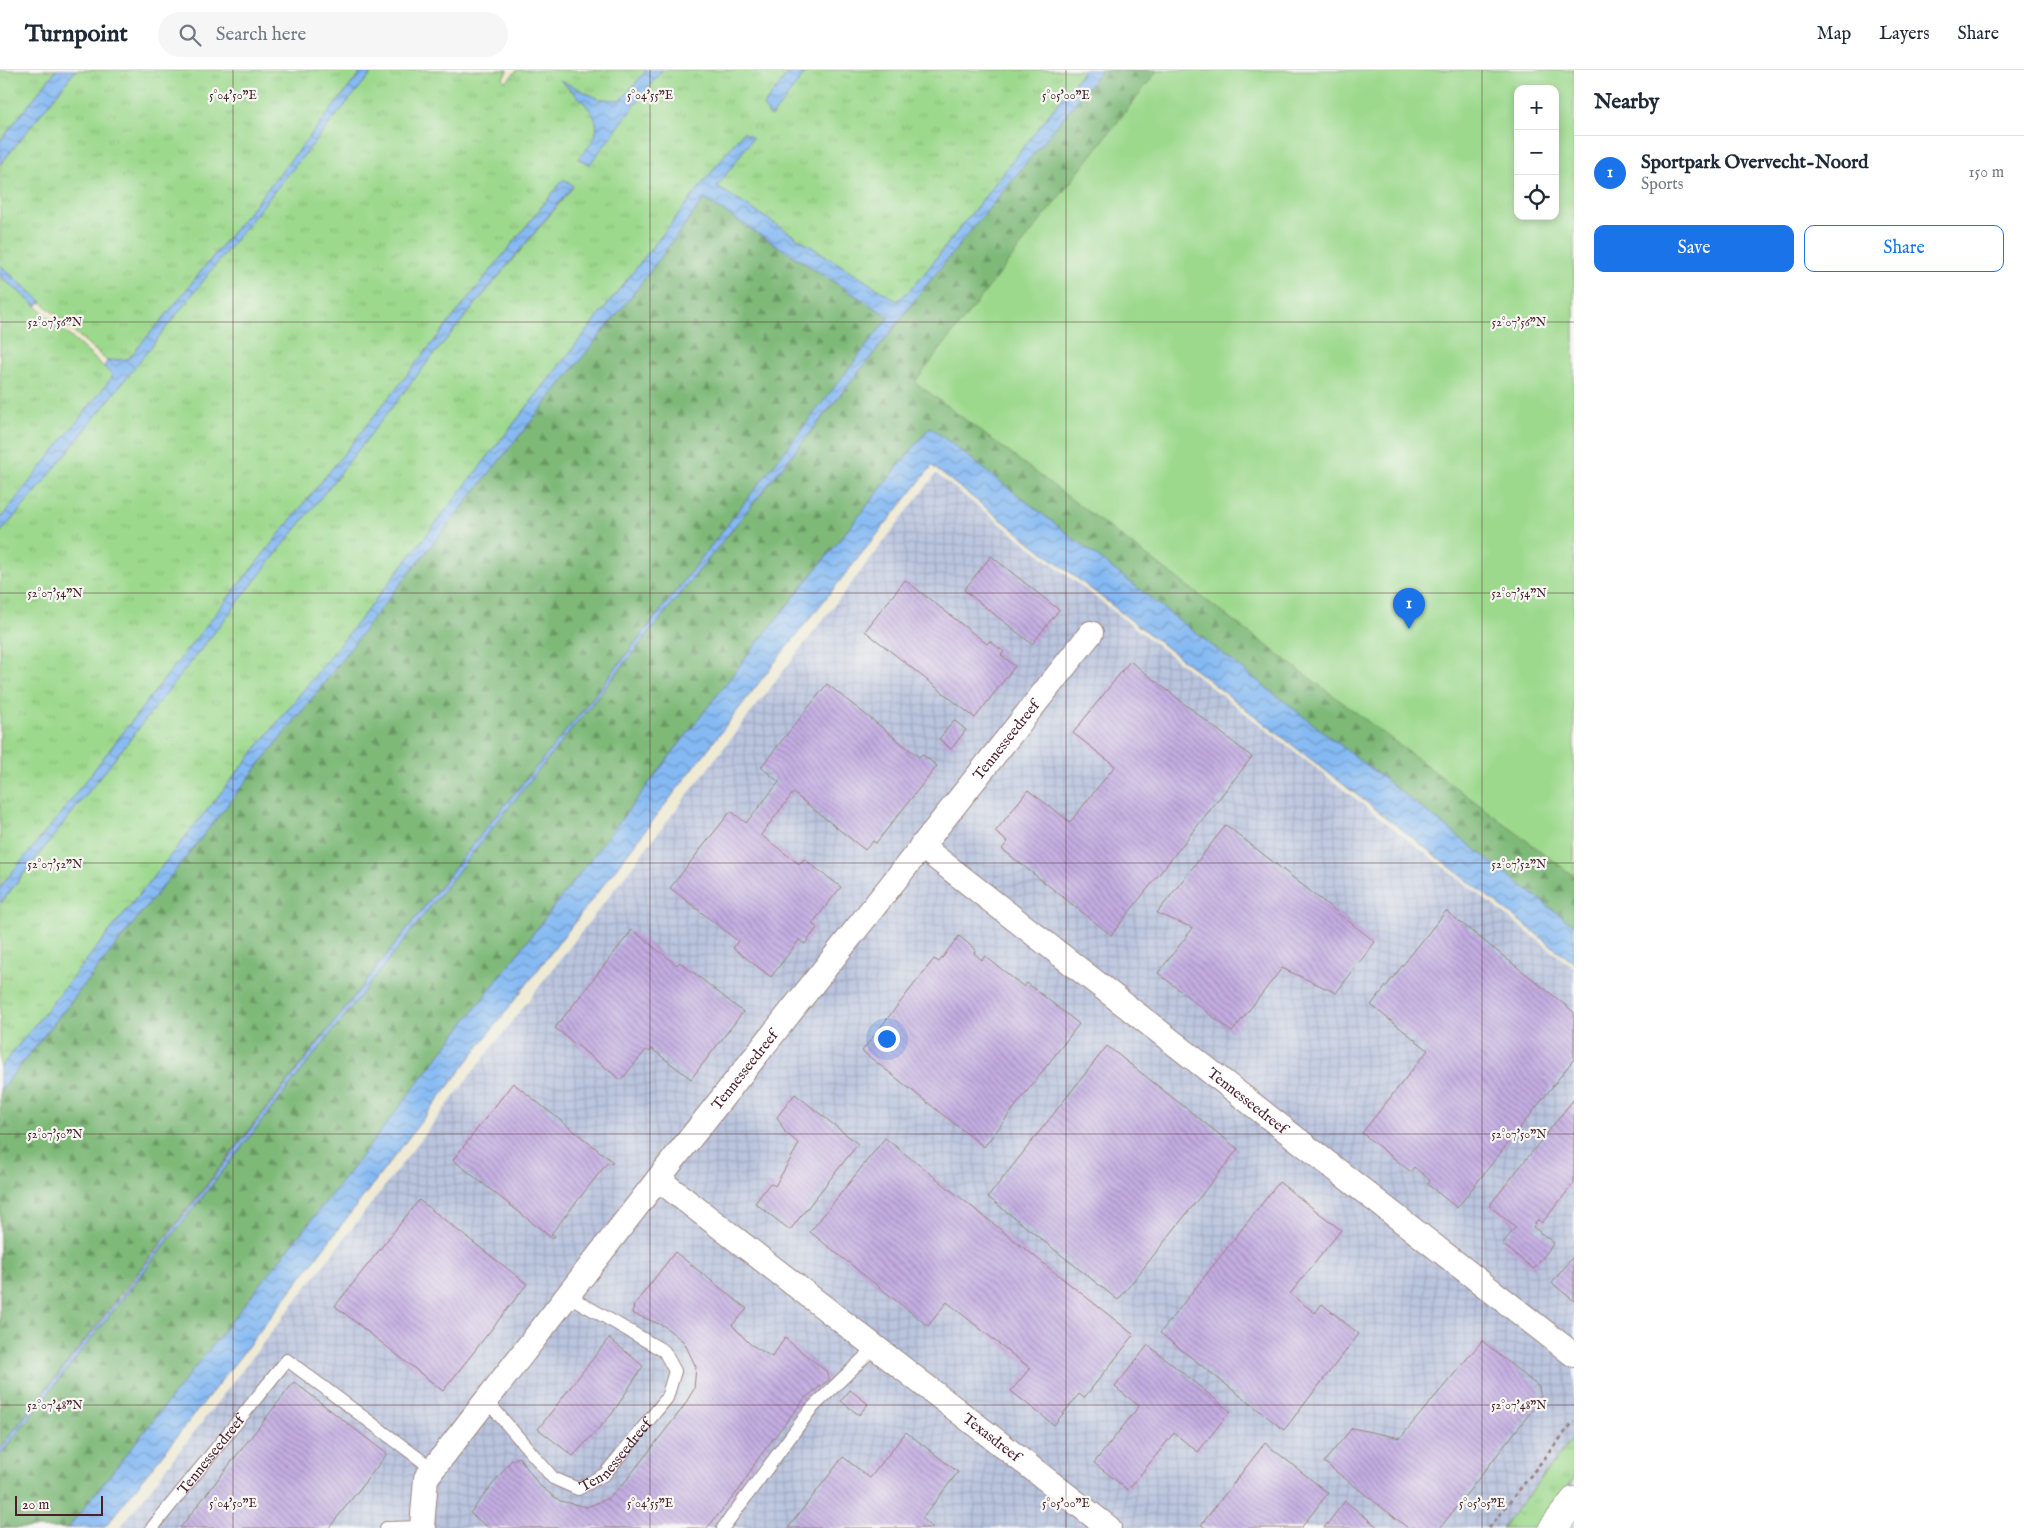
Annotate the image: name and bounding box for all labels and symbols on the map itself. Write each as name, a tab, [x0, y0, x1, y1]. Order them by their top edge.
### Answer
text: 5°04'50"E	[209, 88, 257, 103]
text: 5°04'55"E	[627, 88, 673, 103]
text: 5°05'00"E	[1042, 88, 1090, 103]
text: 52°07'56"N	[28, 315, 83, 330]
text: 52°07'56"N	[1492, 315, 1547, 330]
text: 52°07'54"N	[27, 586, 83, 601]
text: 52°07'54"N	[1491, 586, 1547, 601]
pin: 1	[1393, 588, 1425, 629]
street label: Tennesseedreef	[969, 695, 1045, 784]
text: 52°07'52"N	[28, 857, 83, 872]
text: 52°07'52"N	[1492, 857, 1547, 872]
street label: Tennesseedreef	[707, 1025, 784, 1114]
your location	[874, 1026, 900, 1052]
street label: Tennesseedreef	[1203, 1064, 1293, 1140]
text: 52°07'50"N	[27, 1127, 83, 1142]
text: 52°07'50"N	[1491, 1127, 1547, 1142]
text: 52°07'48"N	[27, 1398, 83, 1413]
text: 52°07'48"N	[1491, 1398, 1547, 1413]
street label: Tennesseedreef	[174, 1409, 250, 1499]
street label: Texasdreef	[959, 1409, 1026, 1468]
street label: Tennesseedreef	[576, 1413, 658, 1496]
scale bar	[15, 1493, 102, 1516]
text: 5°04'50"E	[209, 1496, 257, 1511]
text: 5°04'55"E	[627, 1496, 673, 1511]
text: 5°05'00"E	[1042, 1496, 1090, 1511]
text: 5°05'05"E	[1459, 1496, 1505, 1511]

